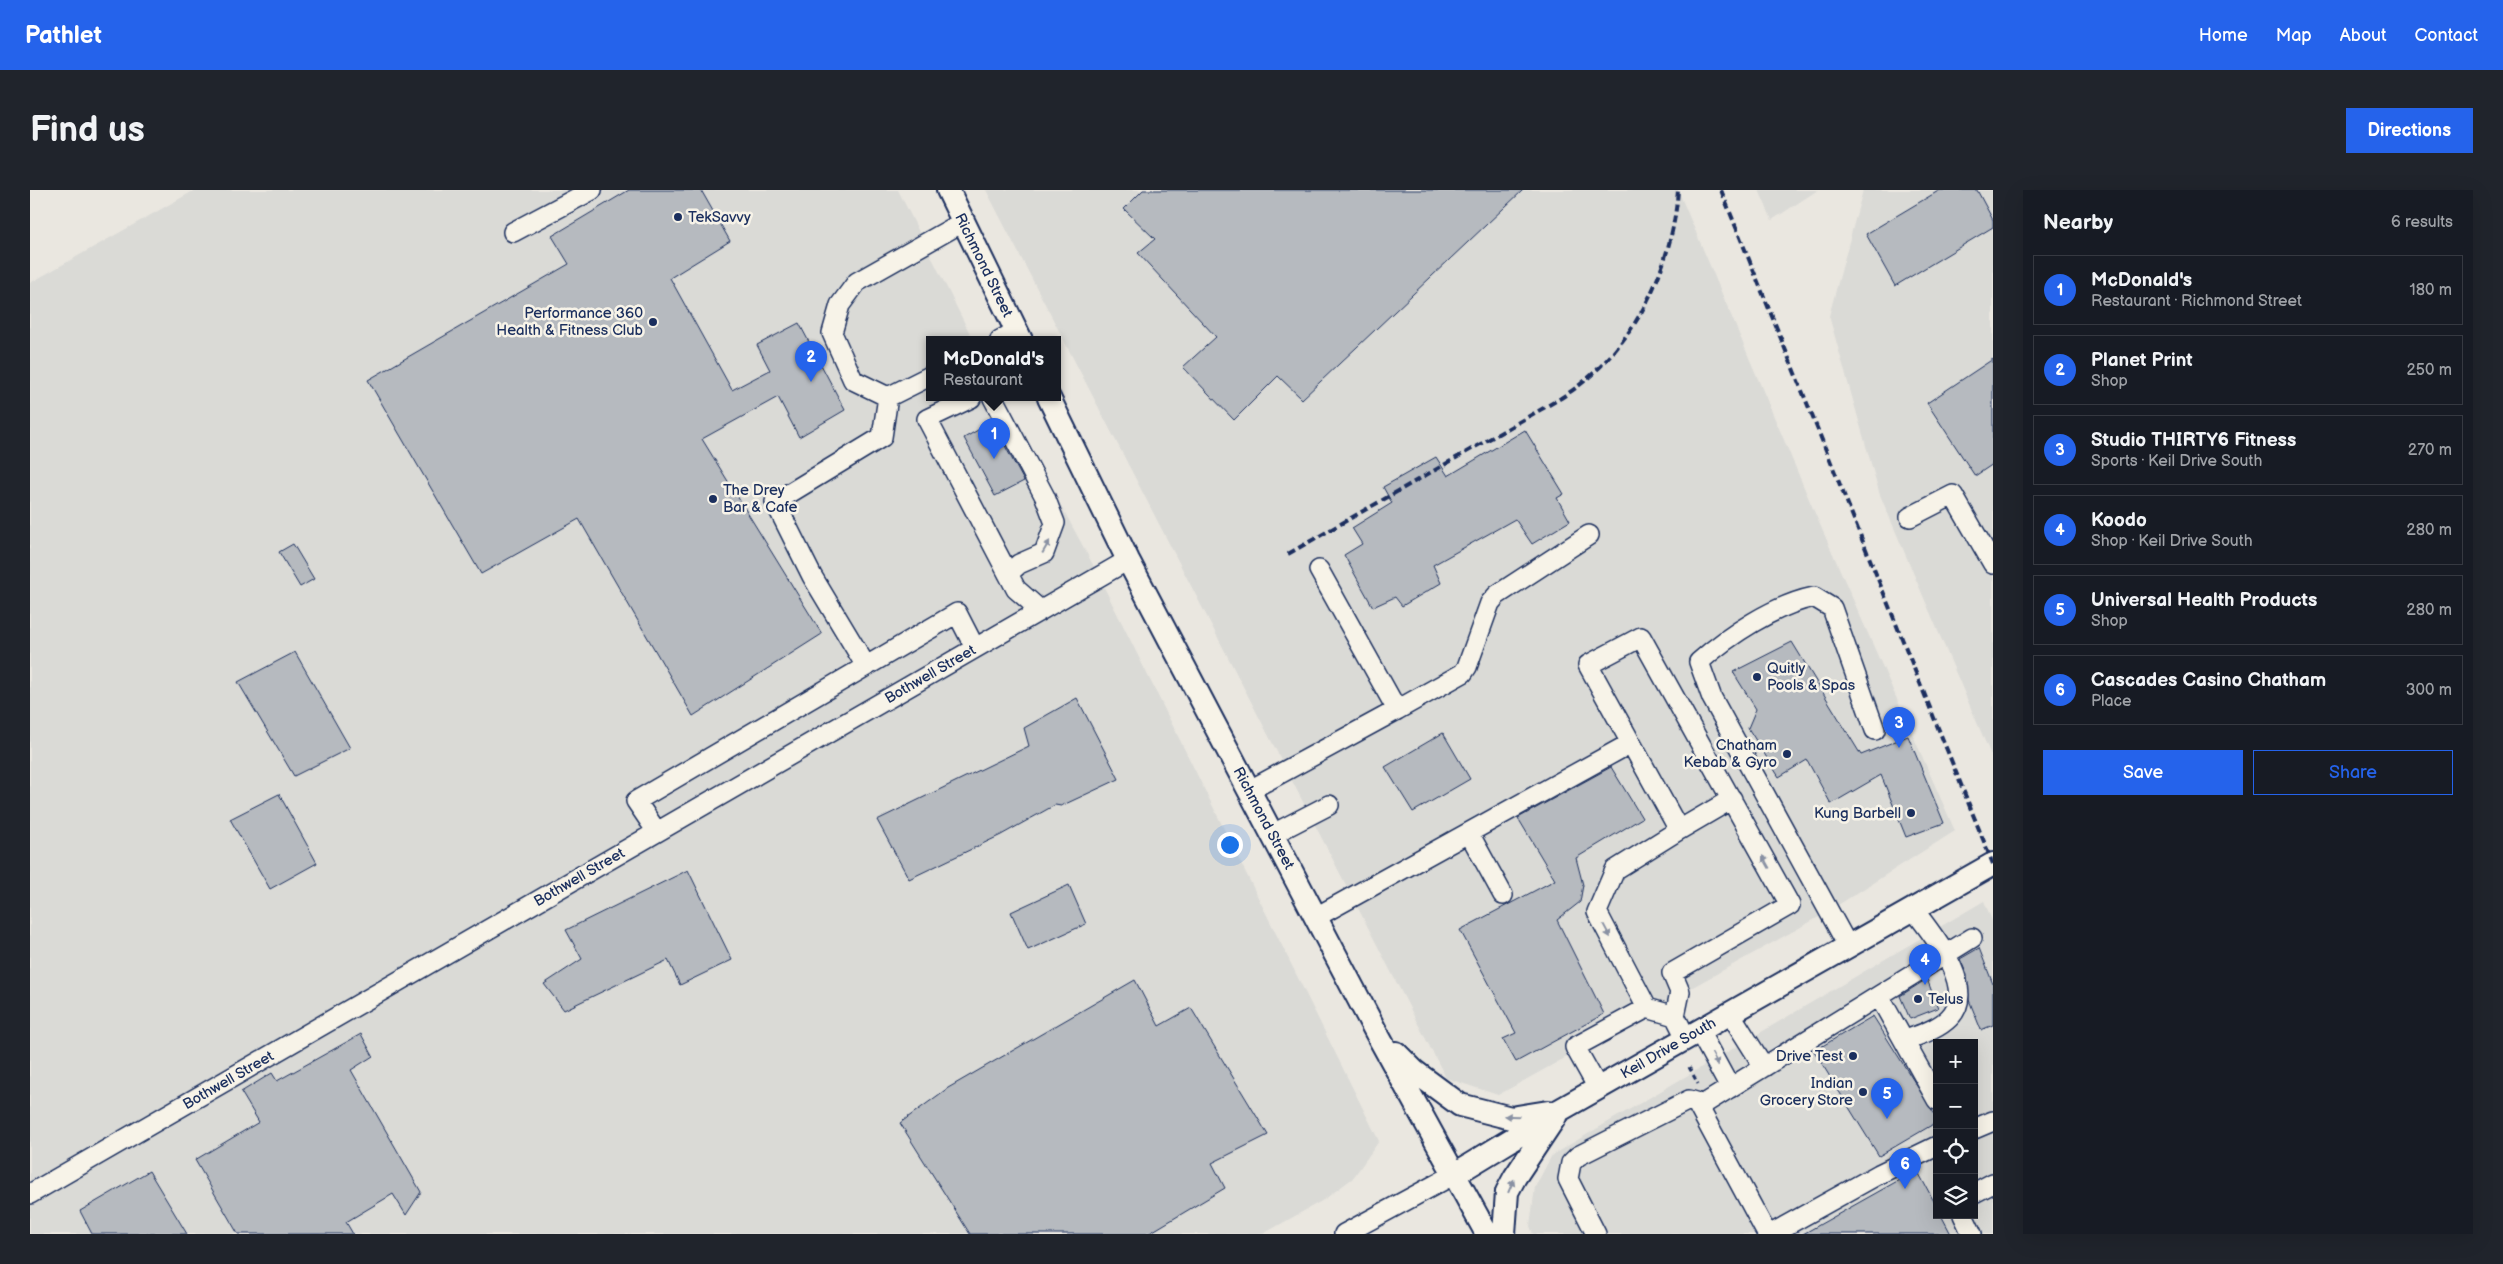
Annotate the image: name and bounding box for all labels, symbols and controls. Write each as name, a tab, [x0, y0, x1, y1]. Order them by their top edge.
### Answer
text: Pathlet	[25, 21, 102, 50]
text: Home	[2199, 25, 2248, 46]
text: Map	[2276, 25, 2312, 46]
text: About	[2340, 25, 2387, 46]
text: Contact	[2415, 25, 2478, 46]
button: Directions	[2346, 108, 2473, 153]
text: Find us	[30, 109, 145, 152]
place label: TekSavvy	[688, 208, 751, 227]
street label: Richmond Street	[950, 210, 1017, 321]
text: Nearby	[2043, 210, 2113, 235]
marker: TekSavvy	[672, 211, 684, 223]
text: 6 results	[2391, 213, 2453, 232]
text: McDonald's	[2091, 269, 2192, 292]
text: 1	[2057, 281, 2063, 300]
text: 180 m	[2410, 281, 2452, 300]
text: Restaurant · Richmond Street	[2091, 292, 2302, 311]
place label: Performance 360 Health & Fitness Club	[496, 304, 644, 340]
marker: Performance 360 Health & Fitness Club	[647, 316, 659, 328]
popup	[926, 336, 1061, 401]
pin: 2	[795, 341, 827, 382]
text: McDonald's	[943, 348, 1044, 371]
text: Planet Print	[2091, 349, 2193, 372]
text: 2	[2055, 361, 2065, 380]
text: 250 m	[2406, 361, 2452, 380]
text: Restaurant	[943, 371, 1023, 390]
text: Shop	[2091, 372, 2128, 391]
pin: 1	[978, 418, 1010, 459]
text: Studio THIRTY6 Fitness	[2091, 429, 2296, 452]
text: 3	[2055, 441, 2065, 460]
text: 270 m	[2408, 441, 2452, 460]
text: Sports · Keil Drive South	[2091, 452, 2262, 471]
place label: The Drey Bar & Cafe	[723, 481, 797, 517]
marker: The Drey Bar & Cafe	[707, 493, 719, 505]
text: Koodo	[2091, 509, 2147, 532]
text: 4	[2055, 521, 2065, 540]
text: 280 m	[2406, 521, 2452, 540]
text: Shop · Keil Drive South	[2091, 532, 2253, 551]
one-way arrow	[1041, 540, 1050, 554]
text: Universal Health Products	[2091, 589, 2317, 612]
text: 5	[2055, 601, 2065, 620]
text: 280 m	[2406, 601, 2452, 620]
text: Shop	[2091, 612, 2128, 631]
street label: Bothwell Street	[881, 641, 979, 708]
place label: Quitly Pools & Spas	[1767, 659, 1856, 695]
text: Cascades Casino Chatham	[2091, 669, 2326, 692]
marker: Quitly Pools & Spas	[1751, 671, 1763, 683]
text: 6	[2055, 681, 2065, 700]
text: 300 m	[2406, 681, 2452, 700]
text: Place	[2091, 692, 2132, 711]
pin: 3	[1883, 707, 1915, 748]
place label: Chatham Kebab & Gyro	[1684, 736, 1777, 772]
marker: Chatham Kebab & Gyro	[1781, 748, 1793, 760]
button: Save	[2043, 750, 2243, 795]
button: Share	[2253, 750, 2453, 795]
street label: Richmond Street	[1229, 764, 1299, 873]
place label: Kung Barbell	[1814, 804, 1901, 823]
marker: Kung Barbell	[1905, 807, 1917, 819]
your location	[1217, 832, 1243, 858]
street label: Bothwell Street	[530, 844, 628, 911]
one-way arrow	[1762, 855, 1770, 869]
one-way arrow	[1603, 923, 1611, 938]
pin: 4	[1909, 944, 1941, 985]
place label: Telus	[1928, 990, 1964, 1009]
marker: Telus	[1912, 993, 1924, 1005]
street label: Keil Drive South	[1617, 1013, 1719, 1083]
map controls	[1933, 1039, 1978, 1219]
button: +	[1933, 1039, 1978, 1084]
street label: Bothwell Street	[179, 1047, 277, 1114]
place label: Drive Test	[1776, 1047, 1843, 1066]
marker: Drive Test	[1847, 1050, 1859, 1062]
one-way arrow	[1711, 1052, 1719, 1067]
place label: Indian Grocery Store	[1760, 1074, 1853, 1110]
pin: 5	[1871, 1078, 1903, 1119]
button: −	[1933, 1084, 1978, 1129]
marker: Indian Grocery Store	[1857, 1086, 1869, 1098]
one-way arrow	[1503, 1112, 1519, 1120]
button: locate	[1933, 1129, 1978, 1174]
pin: 6	[1889, 1148, 1921, 1189]
button: layers	[1933, 1174, 1978, 1219]
one-way arrow	[1507, 1179, 1515, 1193]

